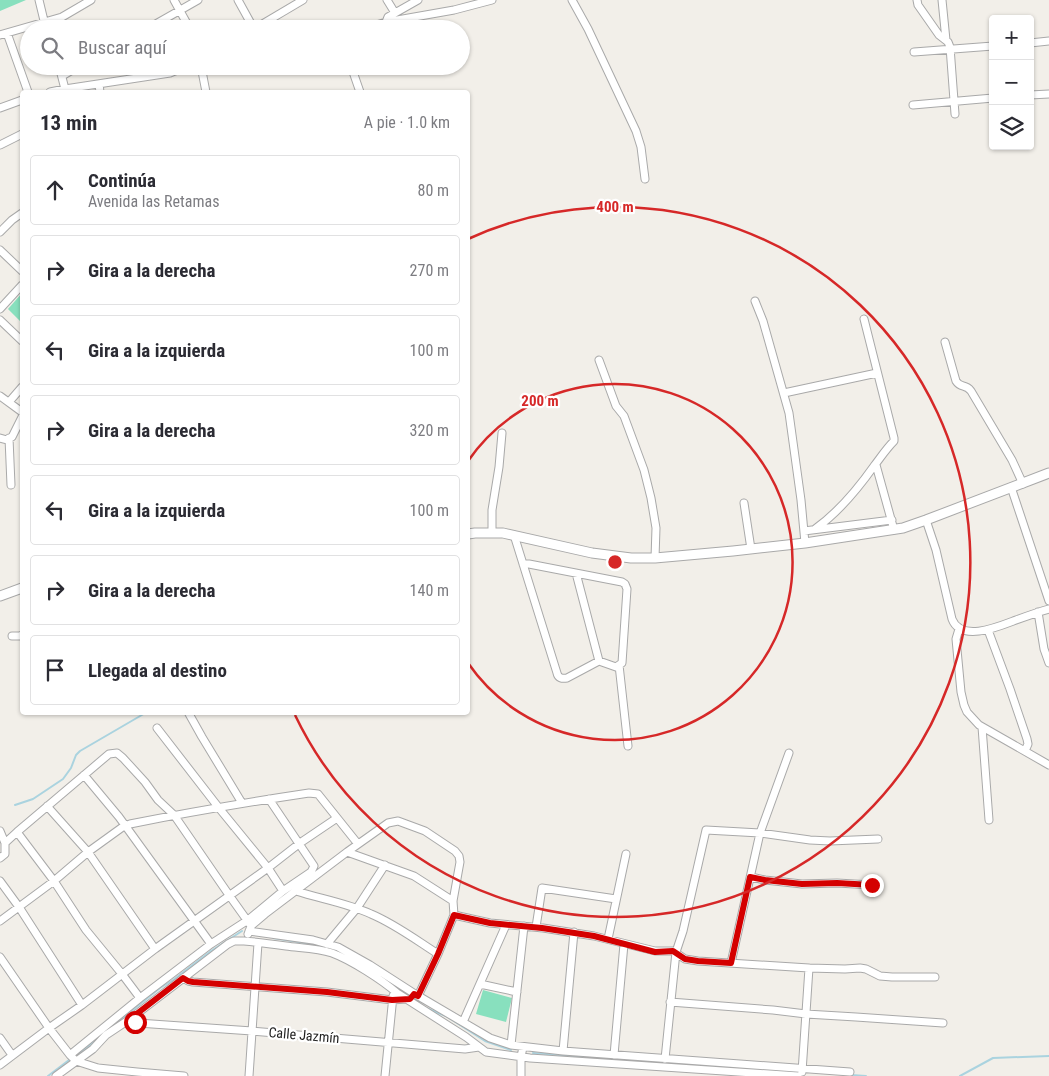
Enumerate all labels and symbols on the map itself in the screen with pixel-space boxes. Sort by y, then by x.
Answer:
text: 400 m [596,198,634,216]
text: 200 m [521,392,559,410]
centre of rings [606,553,624,571]
route end [861,874,884,897]
route start [124,1011,147,1034]
street label: Calle Jazmín [268,1024,340,1046]

